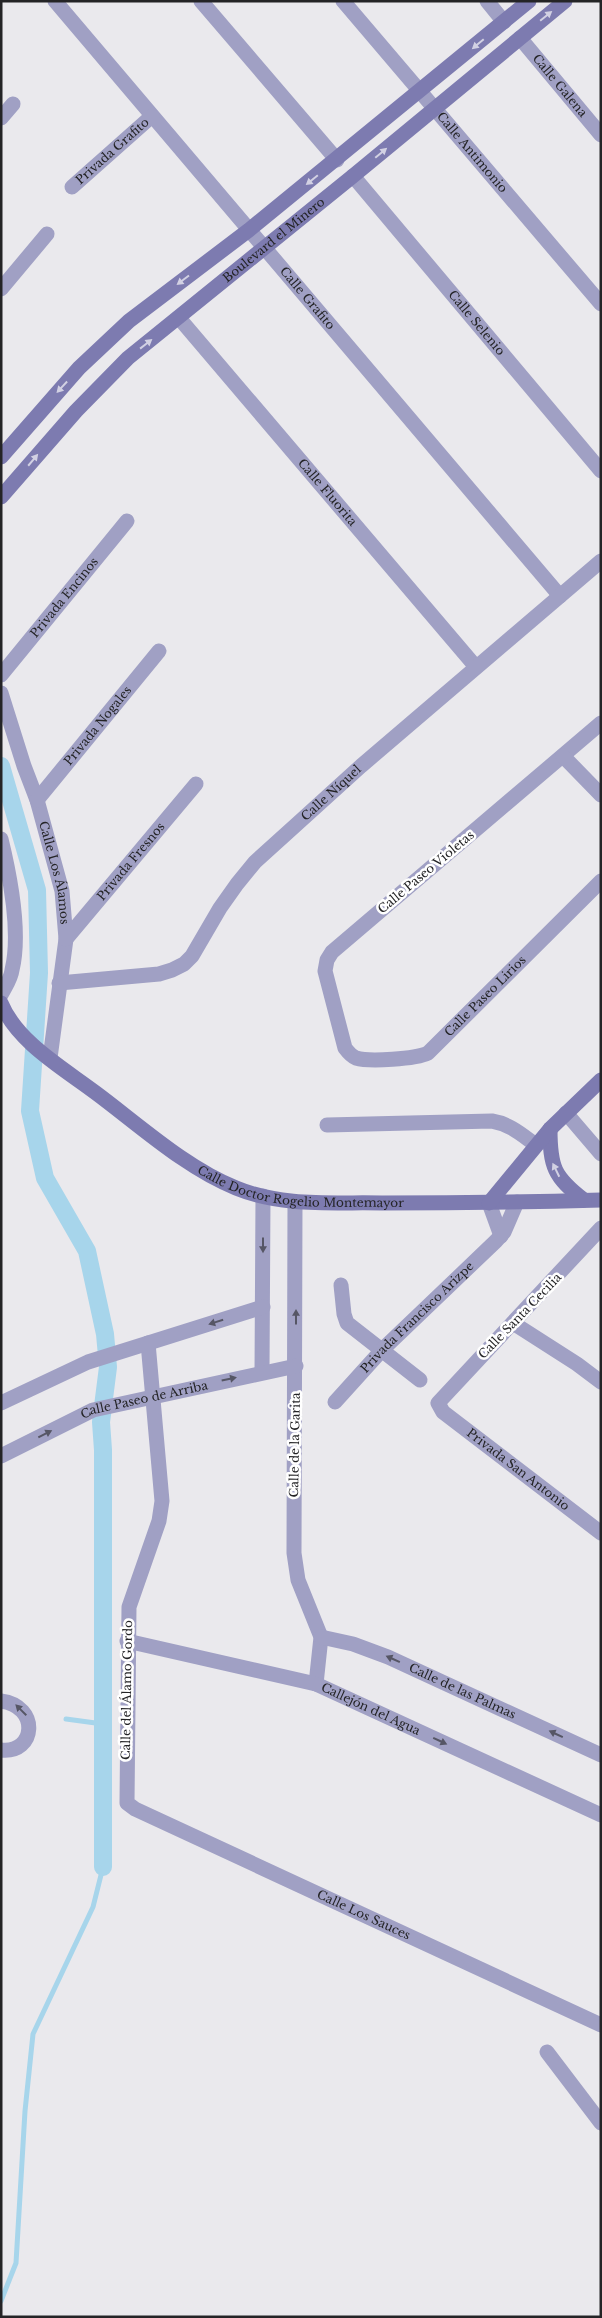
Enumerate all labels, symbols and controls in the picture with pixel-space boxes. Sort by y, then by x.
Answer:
one-way arrow [540,11,553,22]
one-way arrow [472,38,485,49]
street label: Calle Galena [530,51,591,120]
street label: Calle Antimonio [434,109,511,196]
street label: Privada Grafito [72,114,152,187]
one-way arrow [374,148,387,159]
one-way arrow [305,174,318,185]
street label: Boulevard el Minero [220,194,328,285]
street label: Calle Grafito [277,264,339,333]
one-way arrow [176,275,190,285]
street label: Calle Selenio [445,287,509,358]
one-way arrow [139,338,152,349]
one-way arrow [56,380,67,393]
one-way arrow [27,454,38,466]
street label: Calle Fluorita [295,455,361,529]
street label: Privada Encinos [27,554,101,640]
street label: Privada Nogales [60,683,134,768]
street label: Calle Níquel [298,762,364,824]
street label: Calle Los Álamos [36,819,73,925]
street label: Privada Fresnos [93,819,168,903]
street label: Calle Paseo Violetas [375,827,477,916]
street label: Calle Paseo Lirios [441,952,529,1039]
street label: Calle Doctor Rogelio Montemayor [195,1162,404,1210]
one-way arrow [551,1163,559,1177]
one-way arrow [259,1237,267,1253]
street label: Privada Francisco Arizpe [357,1258,477,1376]
street label: Calle Santa Cecilia [475,1269,565,1362]
one-way arrow [292,1309,300,1325]
one-way arrow [208,1318,223,1326]
one-way arrow [222,1375,237,1383]
street label: Calle Paseo de Arriba [78,1377,209,1422]
street label: Calle de la Garita [286,1392,303,1497]
street label: Privada San Antonio [464,1425,573,1513]
one-way arrow [38,1430,52,1438]
street label: Calle del Álamo Gordo [117,1620,135,1760]
one-way arrow [386,1655,400,1663]
street label: Calle de las Palmas [407,1660,518,1722]
street label: Callejón del Agua [319,1679,423,1738]
one-way arrow [15,1705,27,1717]
one-way arrow [549,1730,564,1739]
one-way arrow [433,1737,447,1745]
street label: Calle Los Sauces [315,1886,413,1943]

